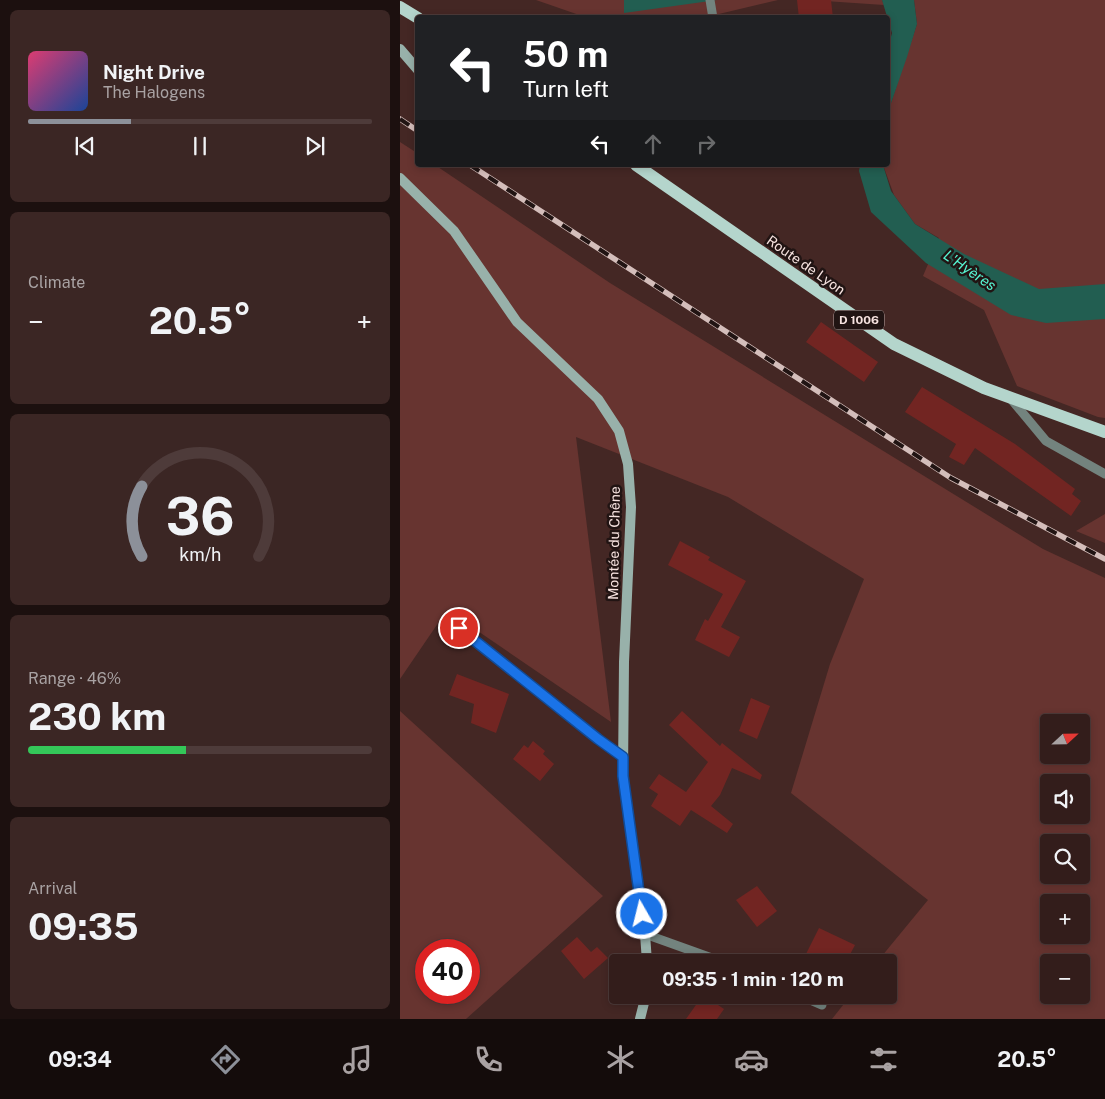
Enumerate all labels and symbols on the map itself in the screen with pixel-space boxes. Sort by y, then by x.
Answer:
street label: Route de Lyon [764,232,848,298]
water label: L'Hyères [940,246,1000,294]
road number: D 1006 [834,310,884,330]
street label: Montée du Chêne [605,486,623,600]
pin [438,607,480,649]
north arrow [1040,714,1090,764]
position arrow [615,887,667,939]
speed limit sign: 40 [415,939,480,1004]

